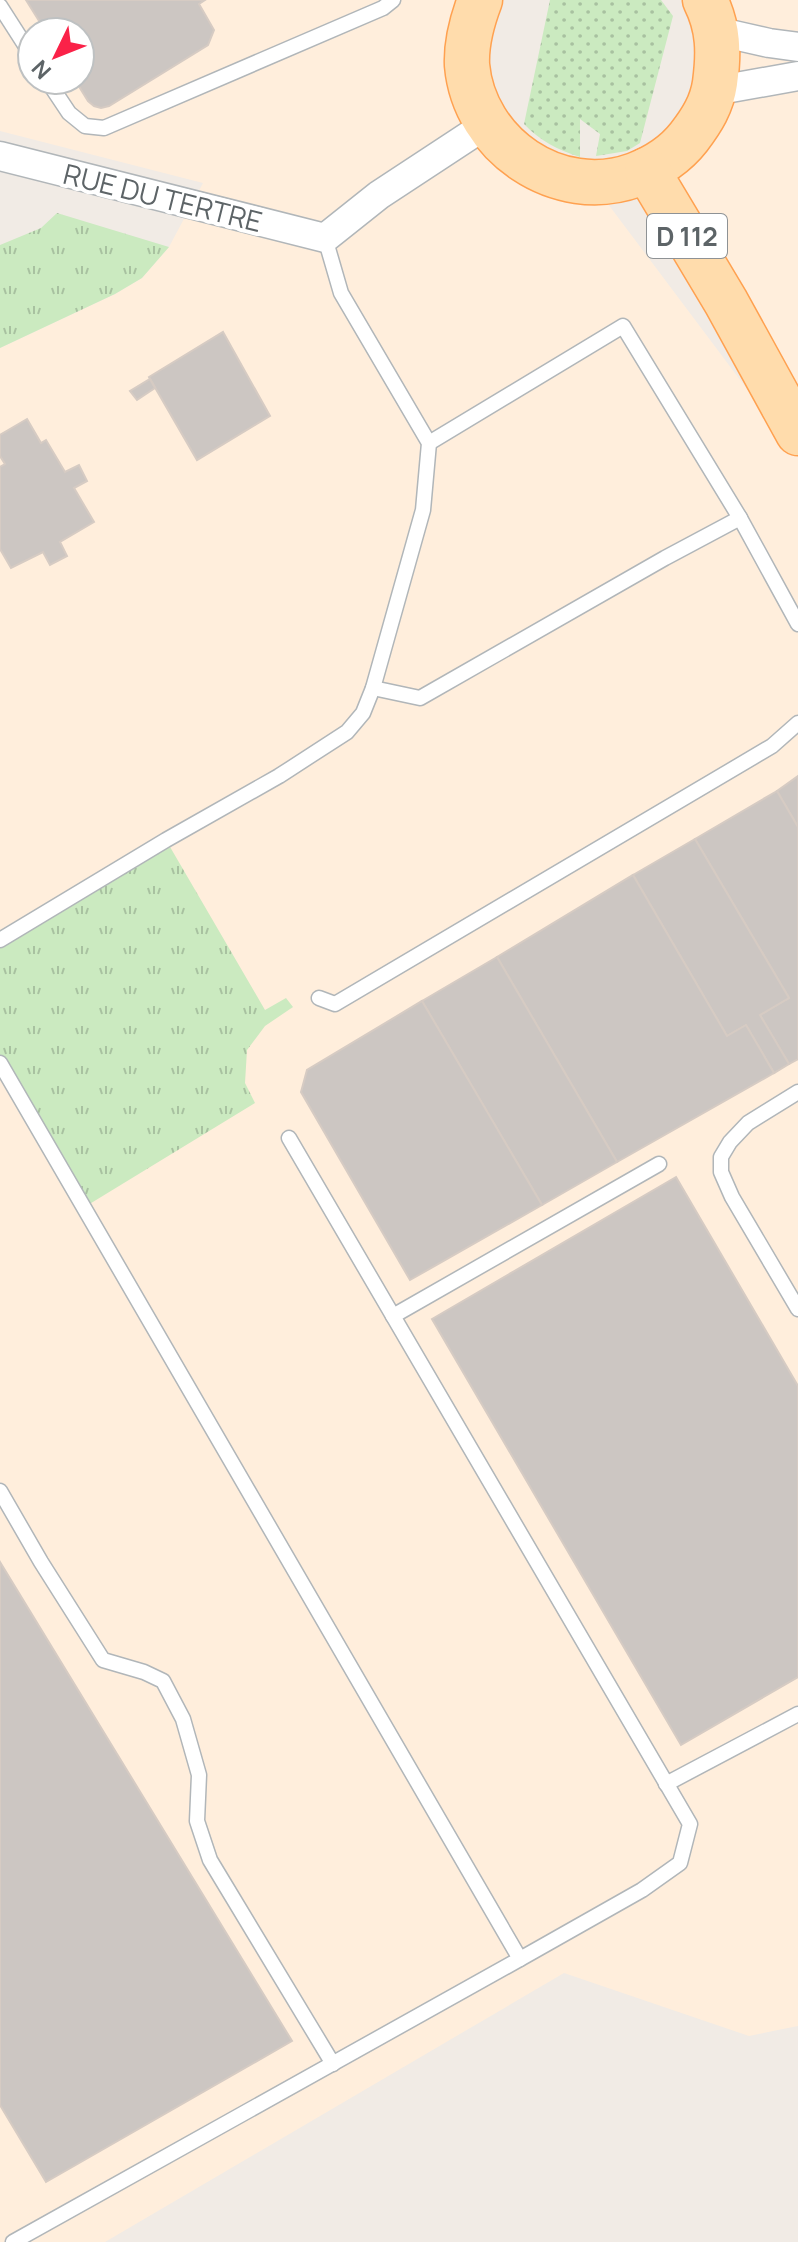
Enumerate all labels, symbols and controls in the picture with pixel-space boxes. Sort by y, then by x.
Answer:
north arrow [16,16,96,96]
text: N [25,54,58,86]
street label: RUE DU TERTRE [60,154,266,240]
road number: D 112 [647,214,727,258]

